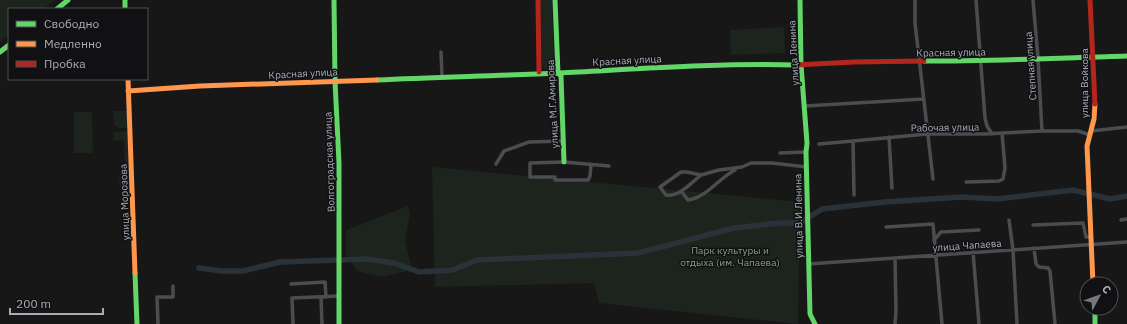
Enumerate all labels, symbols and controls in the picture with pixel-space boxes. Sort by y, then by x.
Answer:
legend [8,8,148,80]
text: Свободно [44,16,100,31]
street label: улица Ленина [785,19,802,86]
street label: Степная улица [1022,31,1039,101]
text: Медленно [44,36,102,51]
street label: Красная улица [916,45,986,60]
street label: улица Войкова [1078,47,1091,118]
street label: Красная улица [592,52,663,69]
text: Пробка [44,56,86,71]
street label: улица М.Г.Амирова [544,59,561,149]
street label: Красная улица [268,65,339,82]
street label: Волгоградская улица [321,111,338,212]
street label: Рабочая улица [911,120,980,135]
street label: улица Морозова [117,163,132,240]
street label: улица В.И.Ленина [791,173,806,258]
street label: улица Чапаева [932,237,1003,254]
park label: Парк культуры и отдыха (им. Чапаева) [680,244,780,269]
north arrow [1079,276,1119,316]
text: С [1099,282,1114,297]
scale bar [10,290,103,316]
text: 200 m [16,296,51,311]

